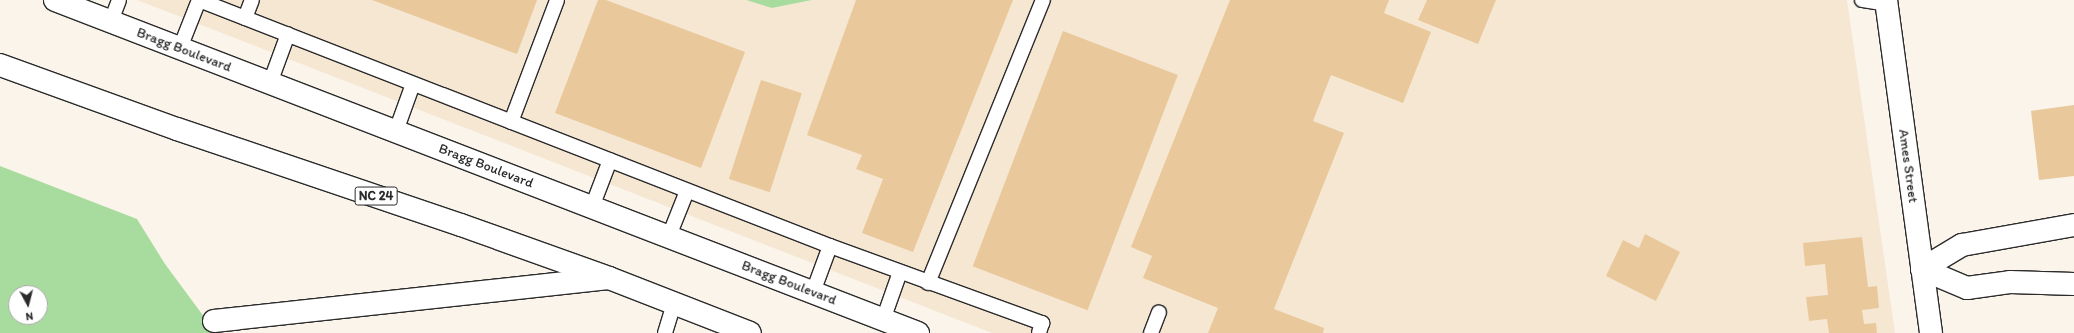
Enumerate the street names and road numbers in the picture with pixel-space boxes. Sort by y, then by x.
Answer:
street label: Bragg Boulevard [134,24,234,76]
street label: Ames Street [1895,128,1921,204]
street label: Bragg Boulevard [436,140,536,192]
road number: NC 24 [354,185,398,207]
street label: Bragg Boulevard [739,257,839,309]

